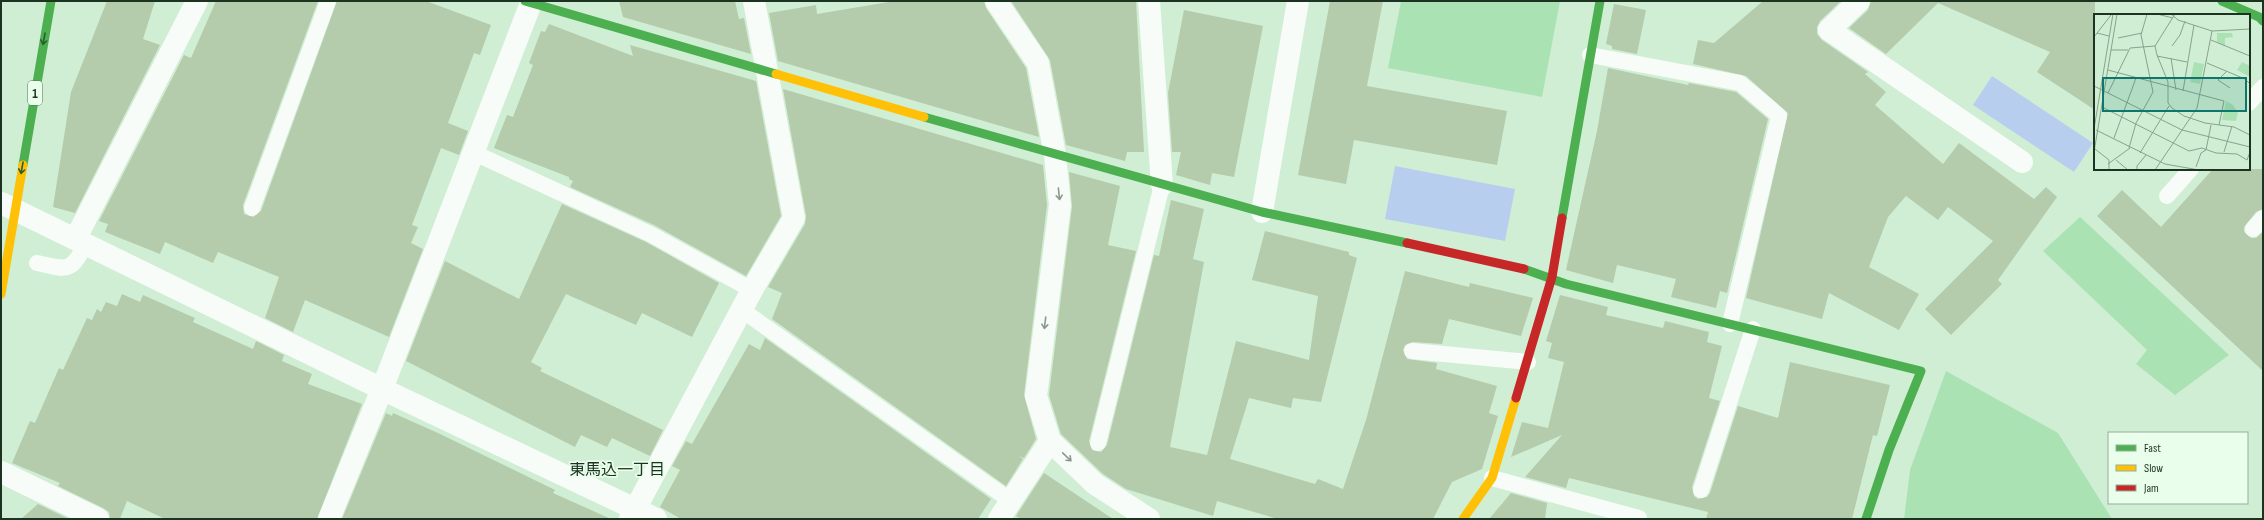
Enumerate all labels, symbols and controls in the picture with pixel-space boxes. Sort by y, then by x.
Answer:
inset map [2094,14,2250,170]
one-way arrow [40,33,48,46]
road number: 1 [28,81,42,105]
one-way arrow [18,161,26,174]
one-way arrow [1056,187,1063,200]
one-way arrow [1041,316,1049,329]
legend [2108,432,2248,504]
text: Fast [2144,441,2161,456]
one-way arrow [1062,452,1072,462]
district label: 東馬込一丁目 [569,461,665,480]
text: Slow [2144,461,2163,476]
text: Jam [2143,481,2159,496]

